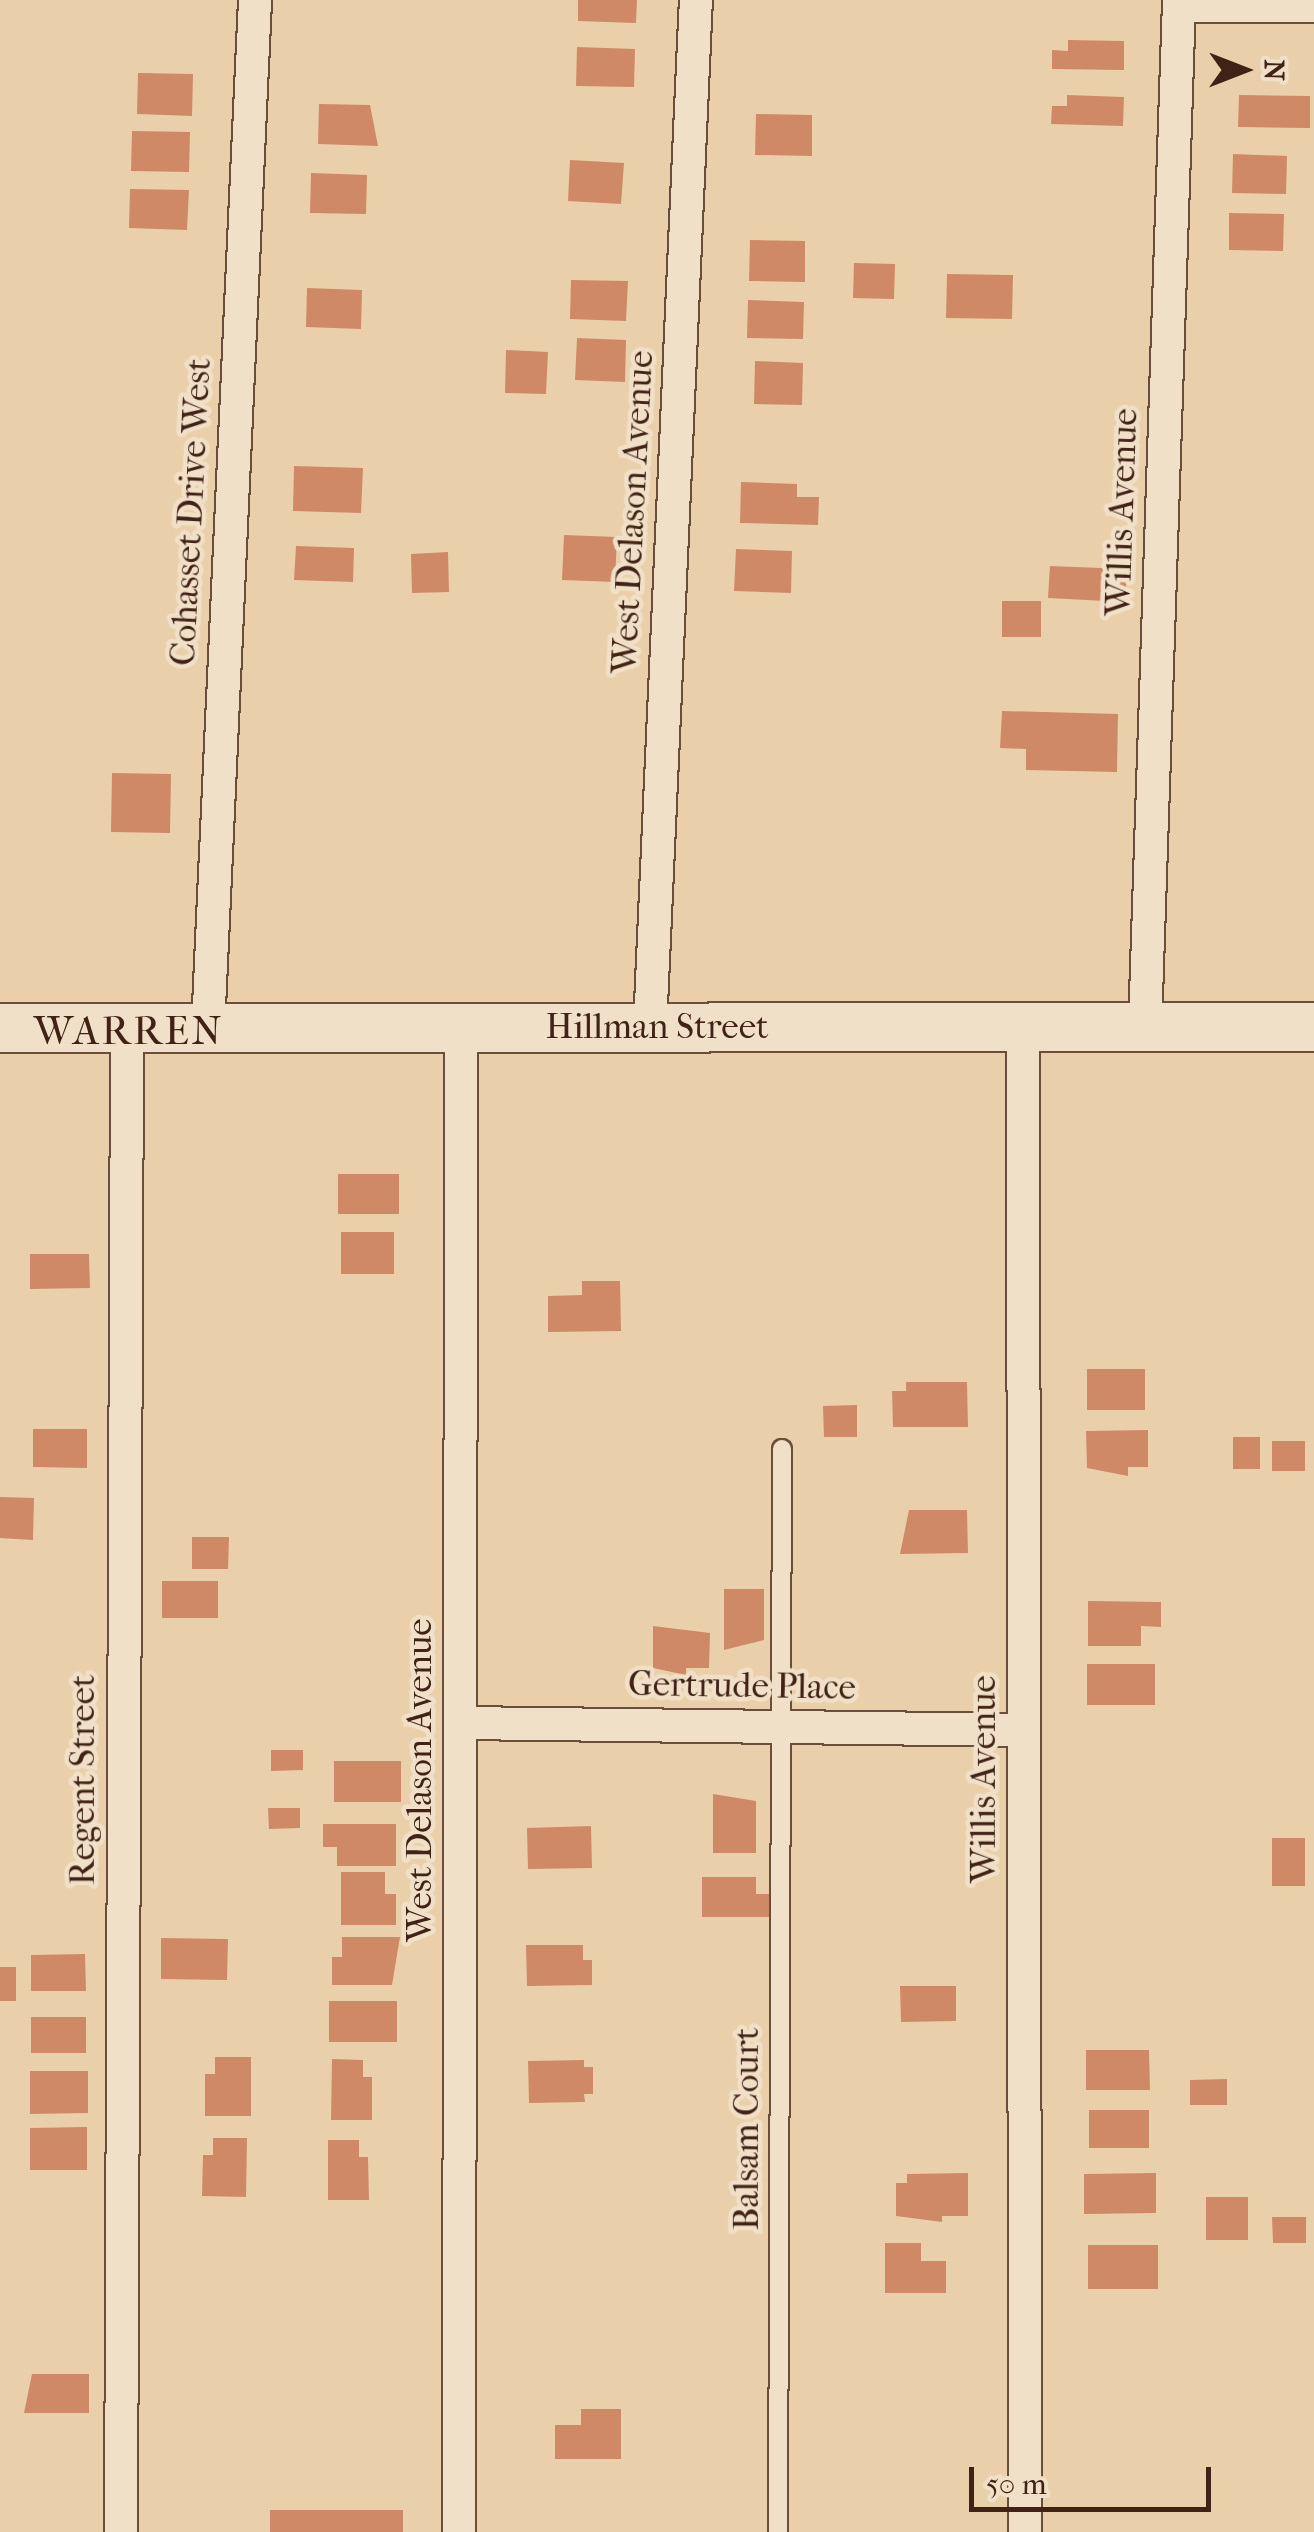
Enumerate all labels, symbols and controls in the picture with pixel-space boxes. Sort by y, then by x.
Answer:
north arrow [1194,20,1294,120]
text: N [1258,59,1291,81]
street label: West Delason Avenue [604,350,662,674]
street label: Cohasset Drive West [162,357,220,667]
street label: Willis Avenue [1097,408,1147,616]
street label: Hillman Street [546,1006,768,1048]
district label: WARREN [34,1007,224,1055]
street label: West Delason Avenue [399,1618,441,1942]
street label: Gertrude Place [628,1663,856,1709]
street label: Regent Street [62,1675,104,1885]
street label: Willis Avenue [963,1675,1005,1883]
street label: Balsam Court [726,2028,768,2230]
scale bar [974,2447,1216,2509]
text: 50 m [986,2467,1047,2502]

